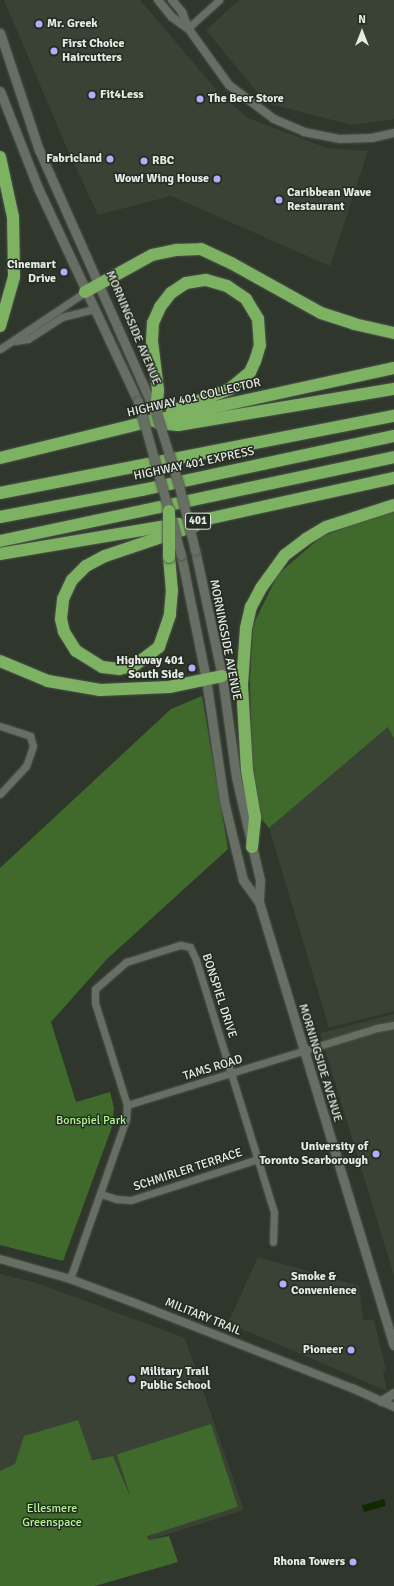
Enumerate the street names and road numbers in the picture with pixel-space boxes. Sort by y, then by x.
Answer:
street label: MORNINGSIDE AVENUE [102,269,164,387]
street label: HIGHWAY 401 COLLECTOR [126,376,262,420]
street label: HIGHWAY 401 EXPRESS [132,444,256,484]
road number: 401 [185,512,211,530]
street label: MORNINGSIDE AVENUE [206,578,244,702]
street label: BONSPIEL DRIVE [199,952,239,1040]
street label: MORNINGSIDE AVENUE [295,1002,345,1124]
street label: TAMS ROAD [182,1052,244,1084]
street label: SCHMIRLER TERRACE [132,1146,244,1194]
street label: MILITARY TRAIL [163,1295,243,1339]

